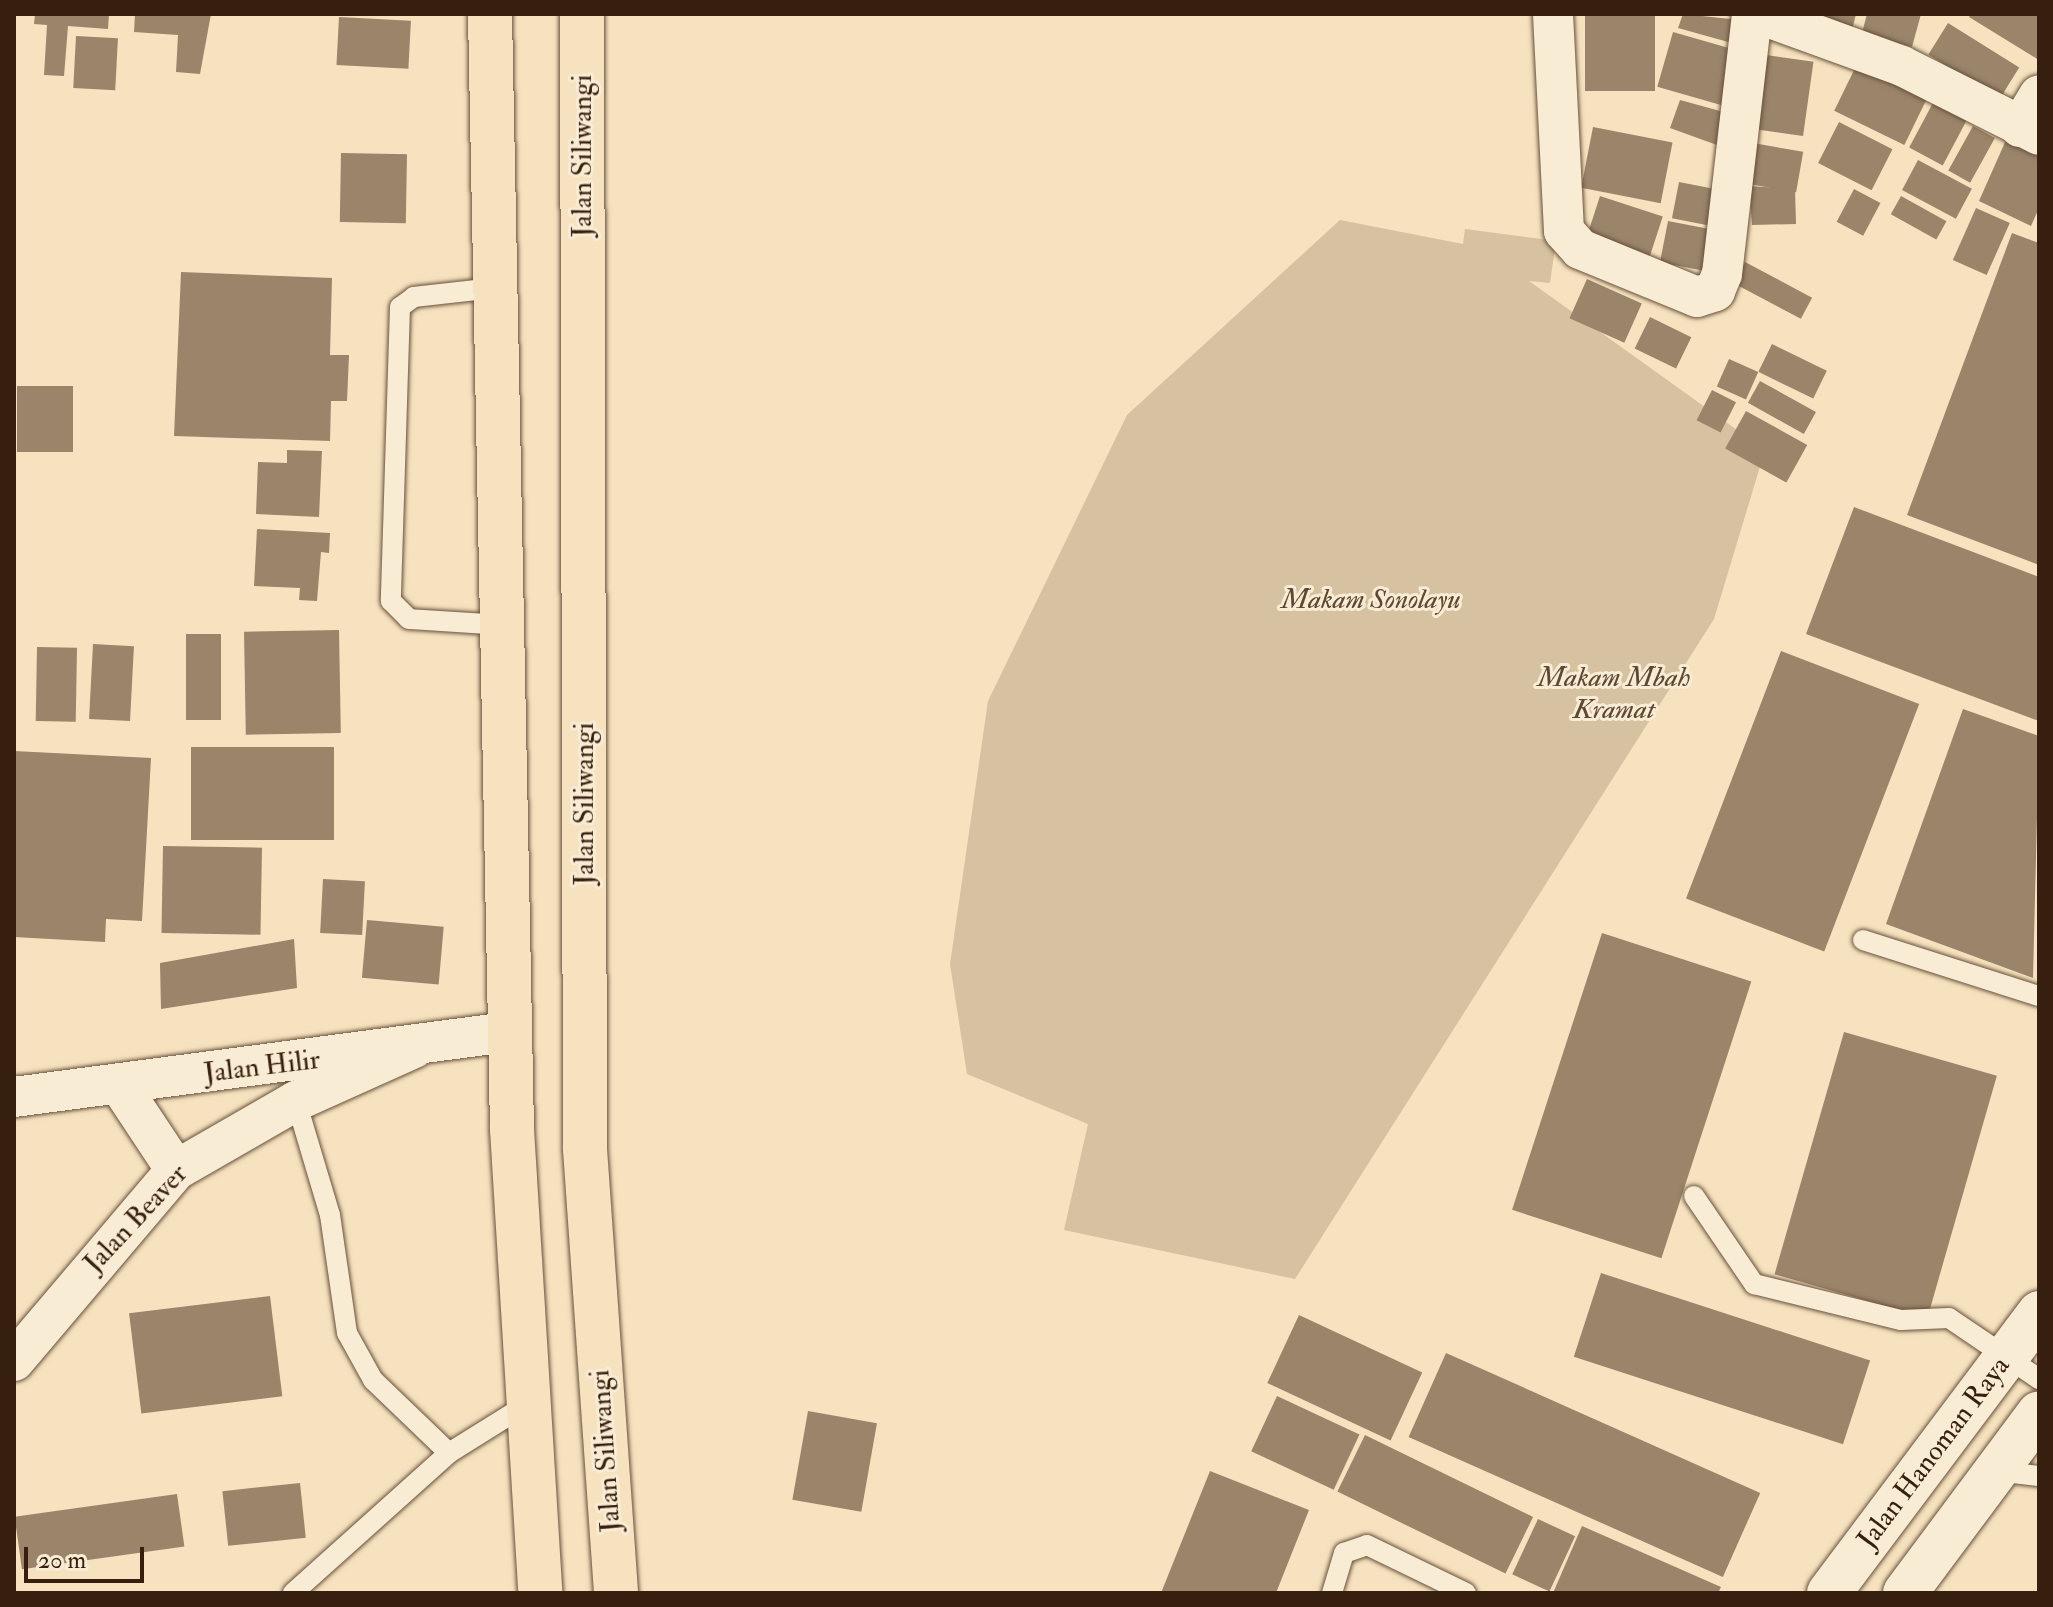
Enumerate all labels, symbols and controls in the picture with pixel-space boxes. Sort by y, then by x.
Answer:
street label: Jalan Siliwangi [566,75,600,237]
park label: Makam Sonolayu [1281,583,1461,617]
park label: Makam Mbah Kramat [1537,661,1691,727]
street label: Jalan Siliwangi [568,723,602,885]
street label: Jalan Hilir [202,1043,322,1091]
street label: Jalan Beaver [77,1158,195,1280]
street label: Jalan Hanoman Raya [1851,1350,2017,1556]
street label: Jalan Siliwangi [584,1369,628,1533]
scale bar [28,1531,148,1581]
text: 20 m [38,1545,86,1576]

